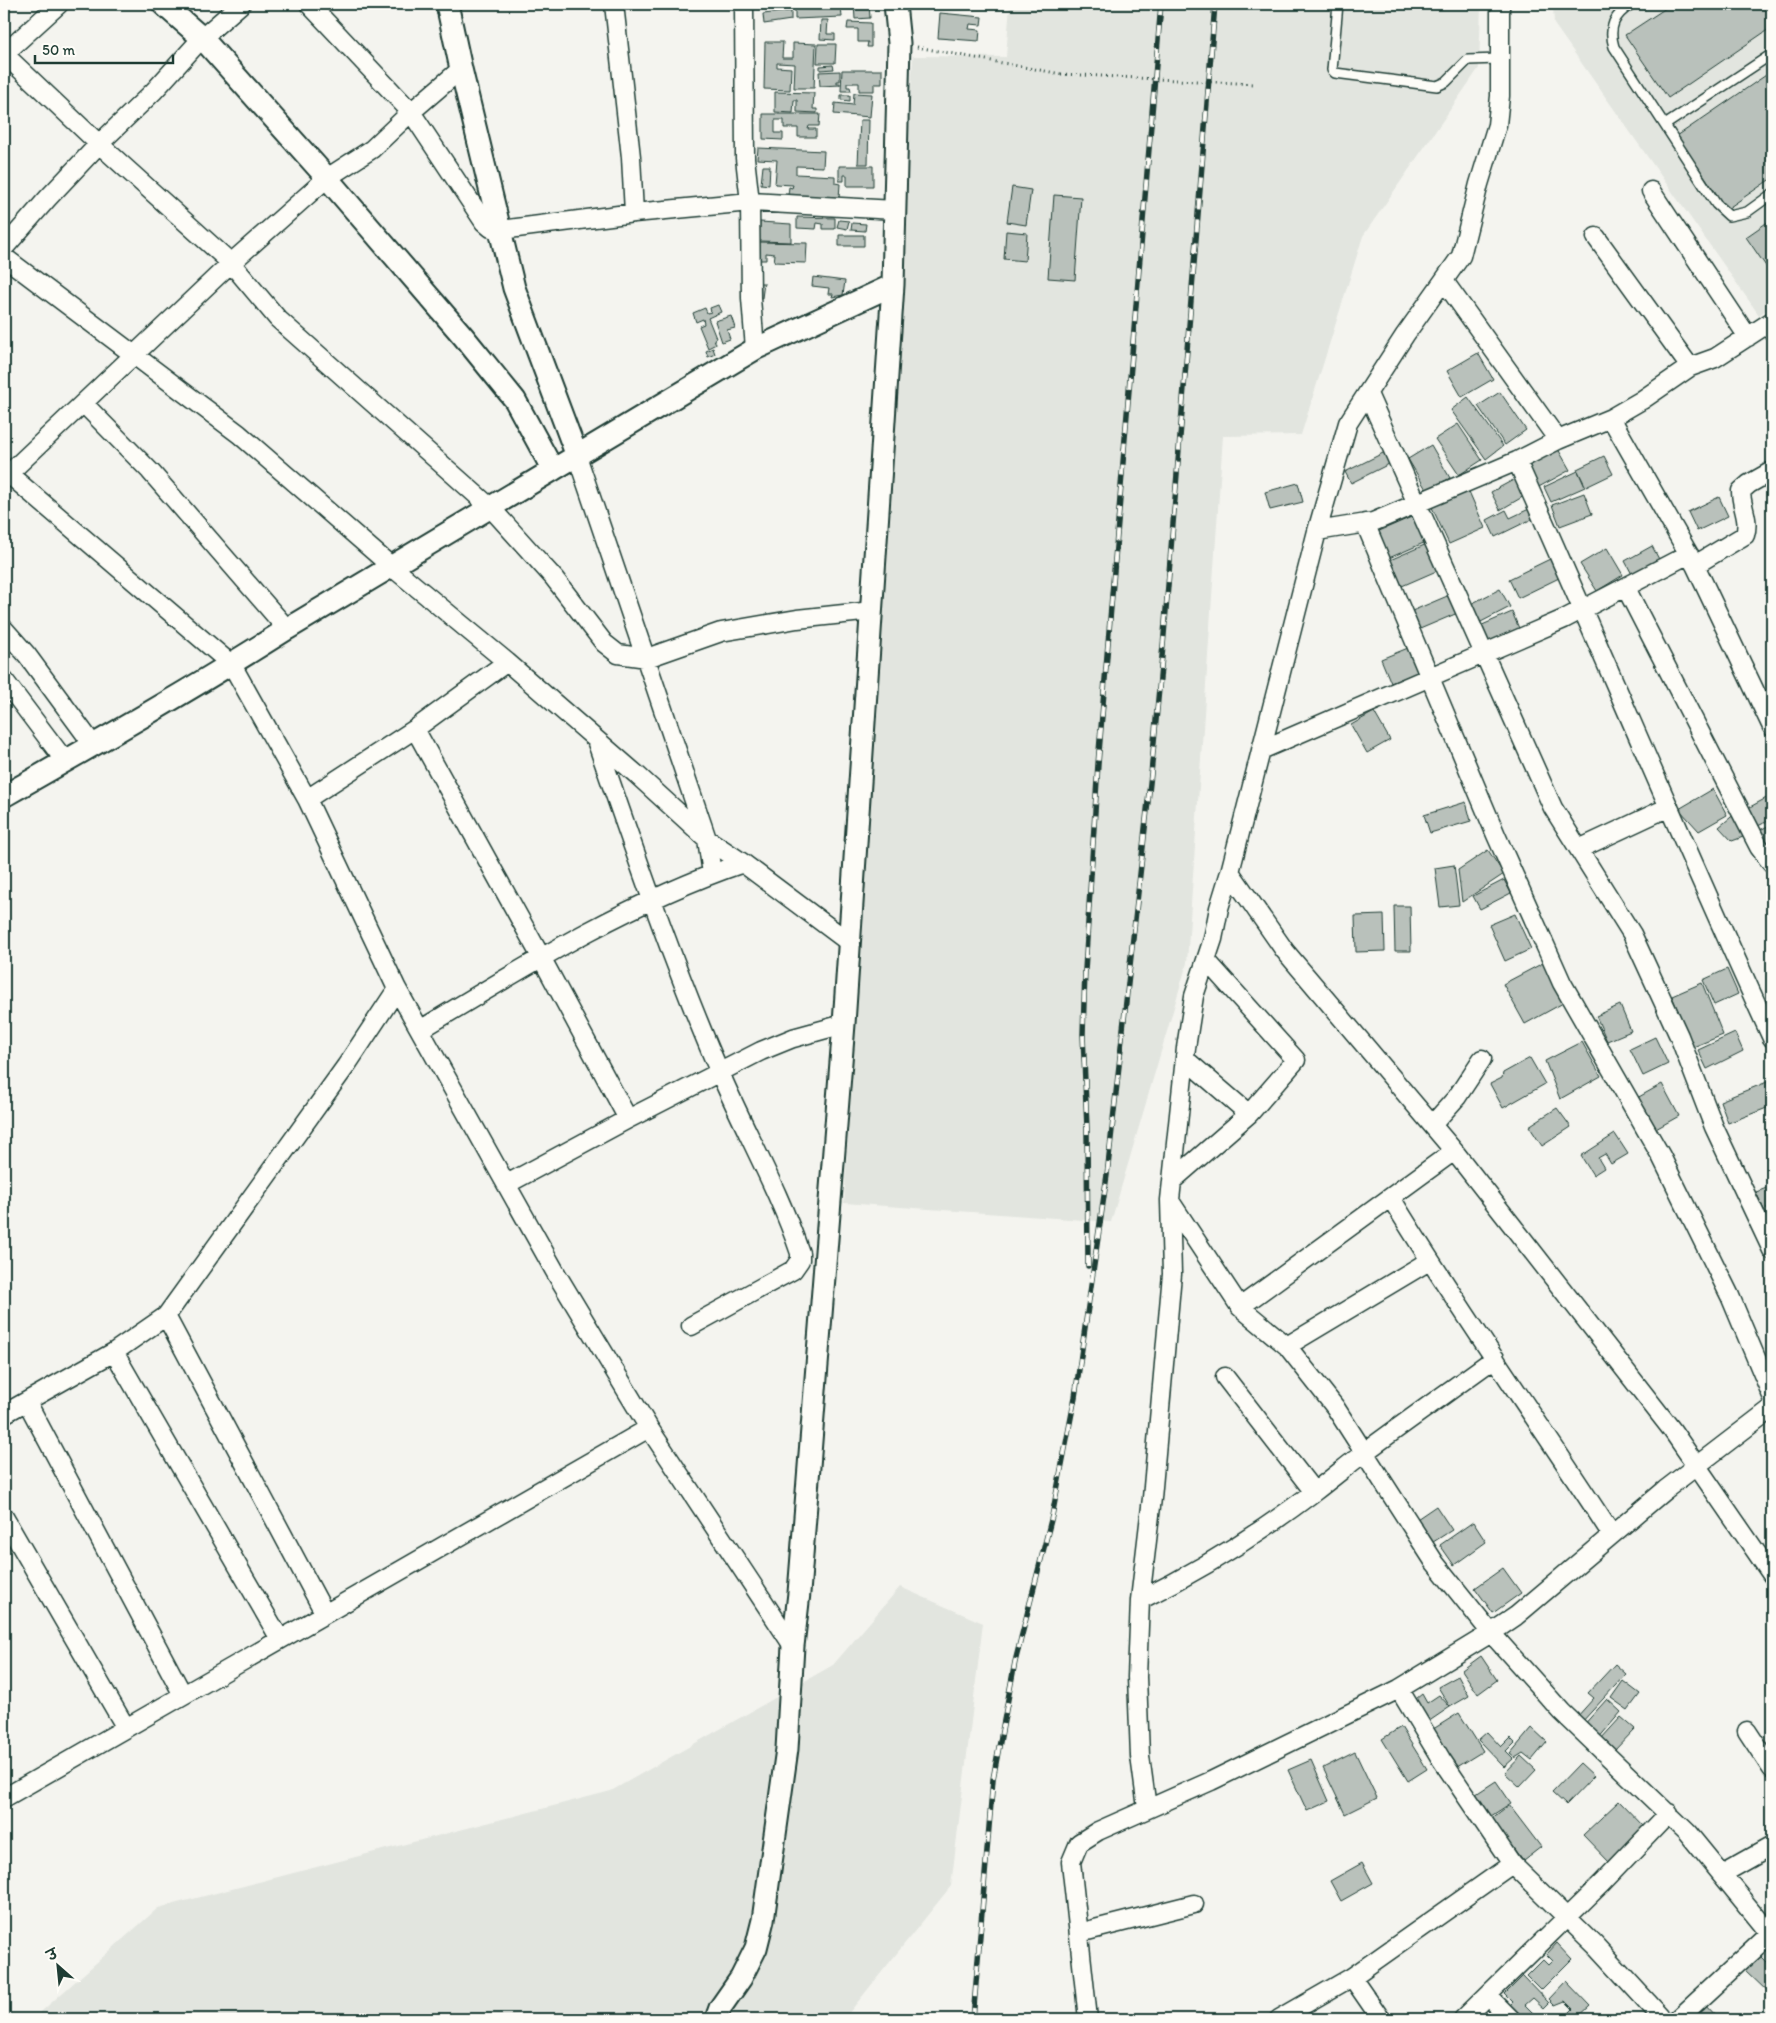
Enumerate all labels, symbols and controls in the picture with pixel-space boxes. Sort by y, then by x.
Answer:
scale bar [35,32,172,64]
text: 50 m [42,41,75,59]
north arrow [32,1940,82,1990]
text: उ [43,1944,62,1965]

